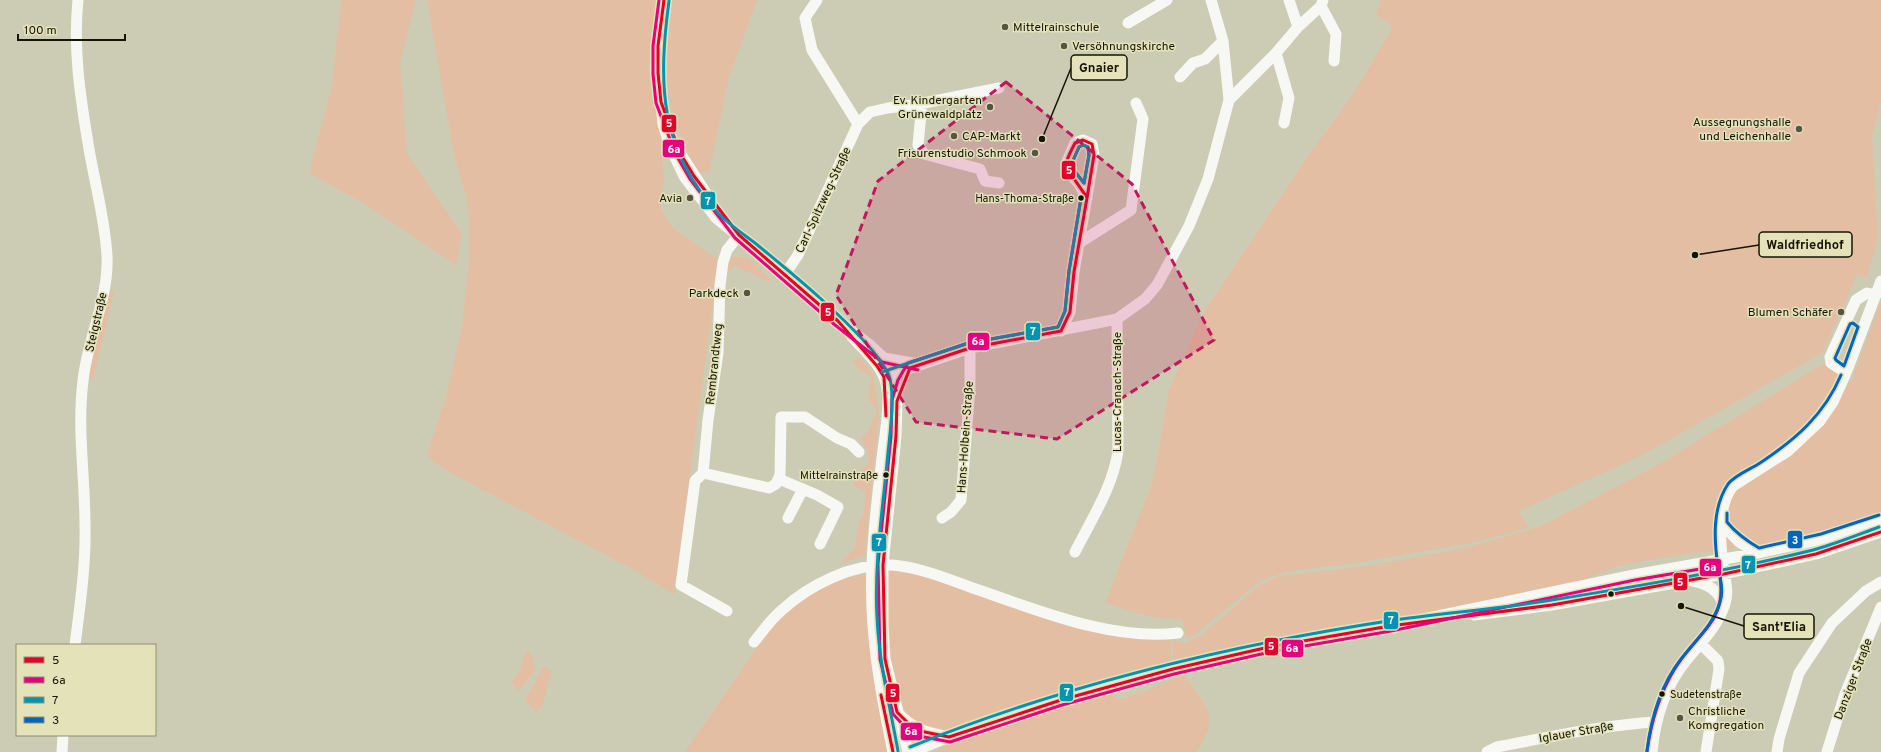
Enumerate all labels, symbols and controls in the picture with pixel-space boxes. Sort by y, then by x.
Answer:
scale bar [18,16,125,42]
place label: Mittelrainschule [1013,20,1099,36]
marker: Mittelrainschule [1000,22,1010,32]
text: 100 m [24,23,57,39]
place label: Versöhnungskirche [1072,39,1175,55]
marker: Versöhnungskirche [1059,41,1069,51]
callout: Gnaier [1071,55,1127,80]
text: Gnaier [1079,61,1120,77]
place label: Ev. Kindergarten Grünewaldplatz [893,93,982,123]
marker: Ev. Kindergarten Grünewaldplatz [985,102,995,112]
line badge: 5 [661,114,677,133]
place label: Aussegnungshalle und Leichenhalle [1693,115,1791,145]
text: 5 [666,117,673,131]
marker: Aussegnungshalle und Leichenhalle [1794,124,1804,134]
place label: CAP-Markt [962,129,1021,145]
marker: CAP-Markt [949,131,959,141]
line badge: 6a [662,139,685,158]
text: 6a [668,143,680,157]
street label: Carl-Spitzweg-Straße [792,145,856,256]
place label: Frisurenstudio Schmook [898,146,1027,162]
marker: Frisurenstudio Schmook [1030,148,1040,158]
line badge: 5 [1061,160,1076,180]
text: 5 [1066,164,1073,178]
place label: Avia [659,191,682,207]
line badge: 7 [700,191,716,210]
place label: Hans-Thoma-Straße [975,192,1074,206]
marker: Avia [685,193,695,203]
marker: Hans-Thoma-Straße [1076,193,1086,203]
text: 7 [705,195,711,209]
callout: Waldfriedhof [1759,232,1852,257]
text: Waldfriedhof [1766,238,1844,254]
place label: Parkdeck [689,286,739,302]
marker: Parkdeck [742,288,752,298]
street label: Steigstraße [82,291,112,354]
line badge: 5 [820,302,835,322]
place label: Blumen Schäfer [1748,305,1833,321]
text: 5 [825,306,832,320]
marker: Blumen Schäfer [1836,307,1846,317]
line badge: 7 [1025,322,1041,341]
street label: Rembrandtweg [703,323,727,406]
text: 7 [1030,325,1036,339]
line badge: 6a [967,332,990,351]
street label: Lucas-Cranach-Straße [1110,332,1126,452]
text: 6a [972,335,984,349]
street label: Hans-Holbein-Straße [954,380,978,494]
place label: Mittelrainstraße [800,469,878,483]
marker: Mittelrainstraße [881,470,891,480]
line badge: 3 [1787,530,1803,549]
line badge: 7 [871,533,887,552]
text: 3 [1792,534,1798,548]
text: 7 [876,536,882,550]
line badge: 7 [1741,555,1756,574]
line badge: 6a [1699,558,1722,577]
text: 7 [1745,559,1751,573]
text: 6a [1704,561,1716,575]
line badge: 5 [1673,572,1688,591]
text: 5 [1677,576,1684,590]
unlabelled marker [1606,589,1616,599]
line badge: 7 [1383,611,1399,630]
text: 7 [1388,614,1394,628]
callout: Sant'Elia [1744,614,1814,639]
text: Sant'Elia [1752,620,1806,636]
street label: Danziger Straße [1831,636,1877,722]
line badge: 5 [1264,637,1279,656]
line badge: 6a [1281,639,1304,658]
text: 5 [1268,640,1275,654]
text: 6a [1286,642,1298,656]
legend [16,644,156,736]
text: 5 [52,653,59,669]
text: 6a [52,673,65,689]
line badge: 5 [885,683,900,703]
line badge: 7 [1059,683,1074,702]
text: 7 [1064,686,1070,700]
text: 5 [890,687,897,701]
place label: Sudetenstraße [1670,688,1742,702]
marker: Sudetenstraße [1657,689,1667,699]
text: 7 [52,693,58,709]
place label: Christliche Komgregation [1688,704,1764,734]
text: 3 [52,713,59,729]
marker: Christliche Komgregation [1675,713,1685,723]
street label: Iglauer Straße [1538,719,1615,747]
line badge: 6a [900,722,923,741]
text: 6a [905,725,917,739]

